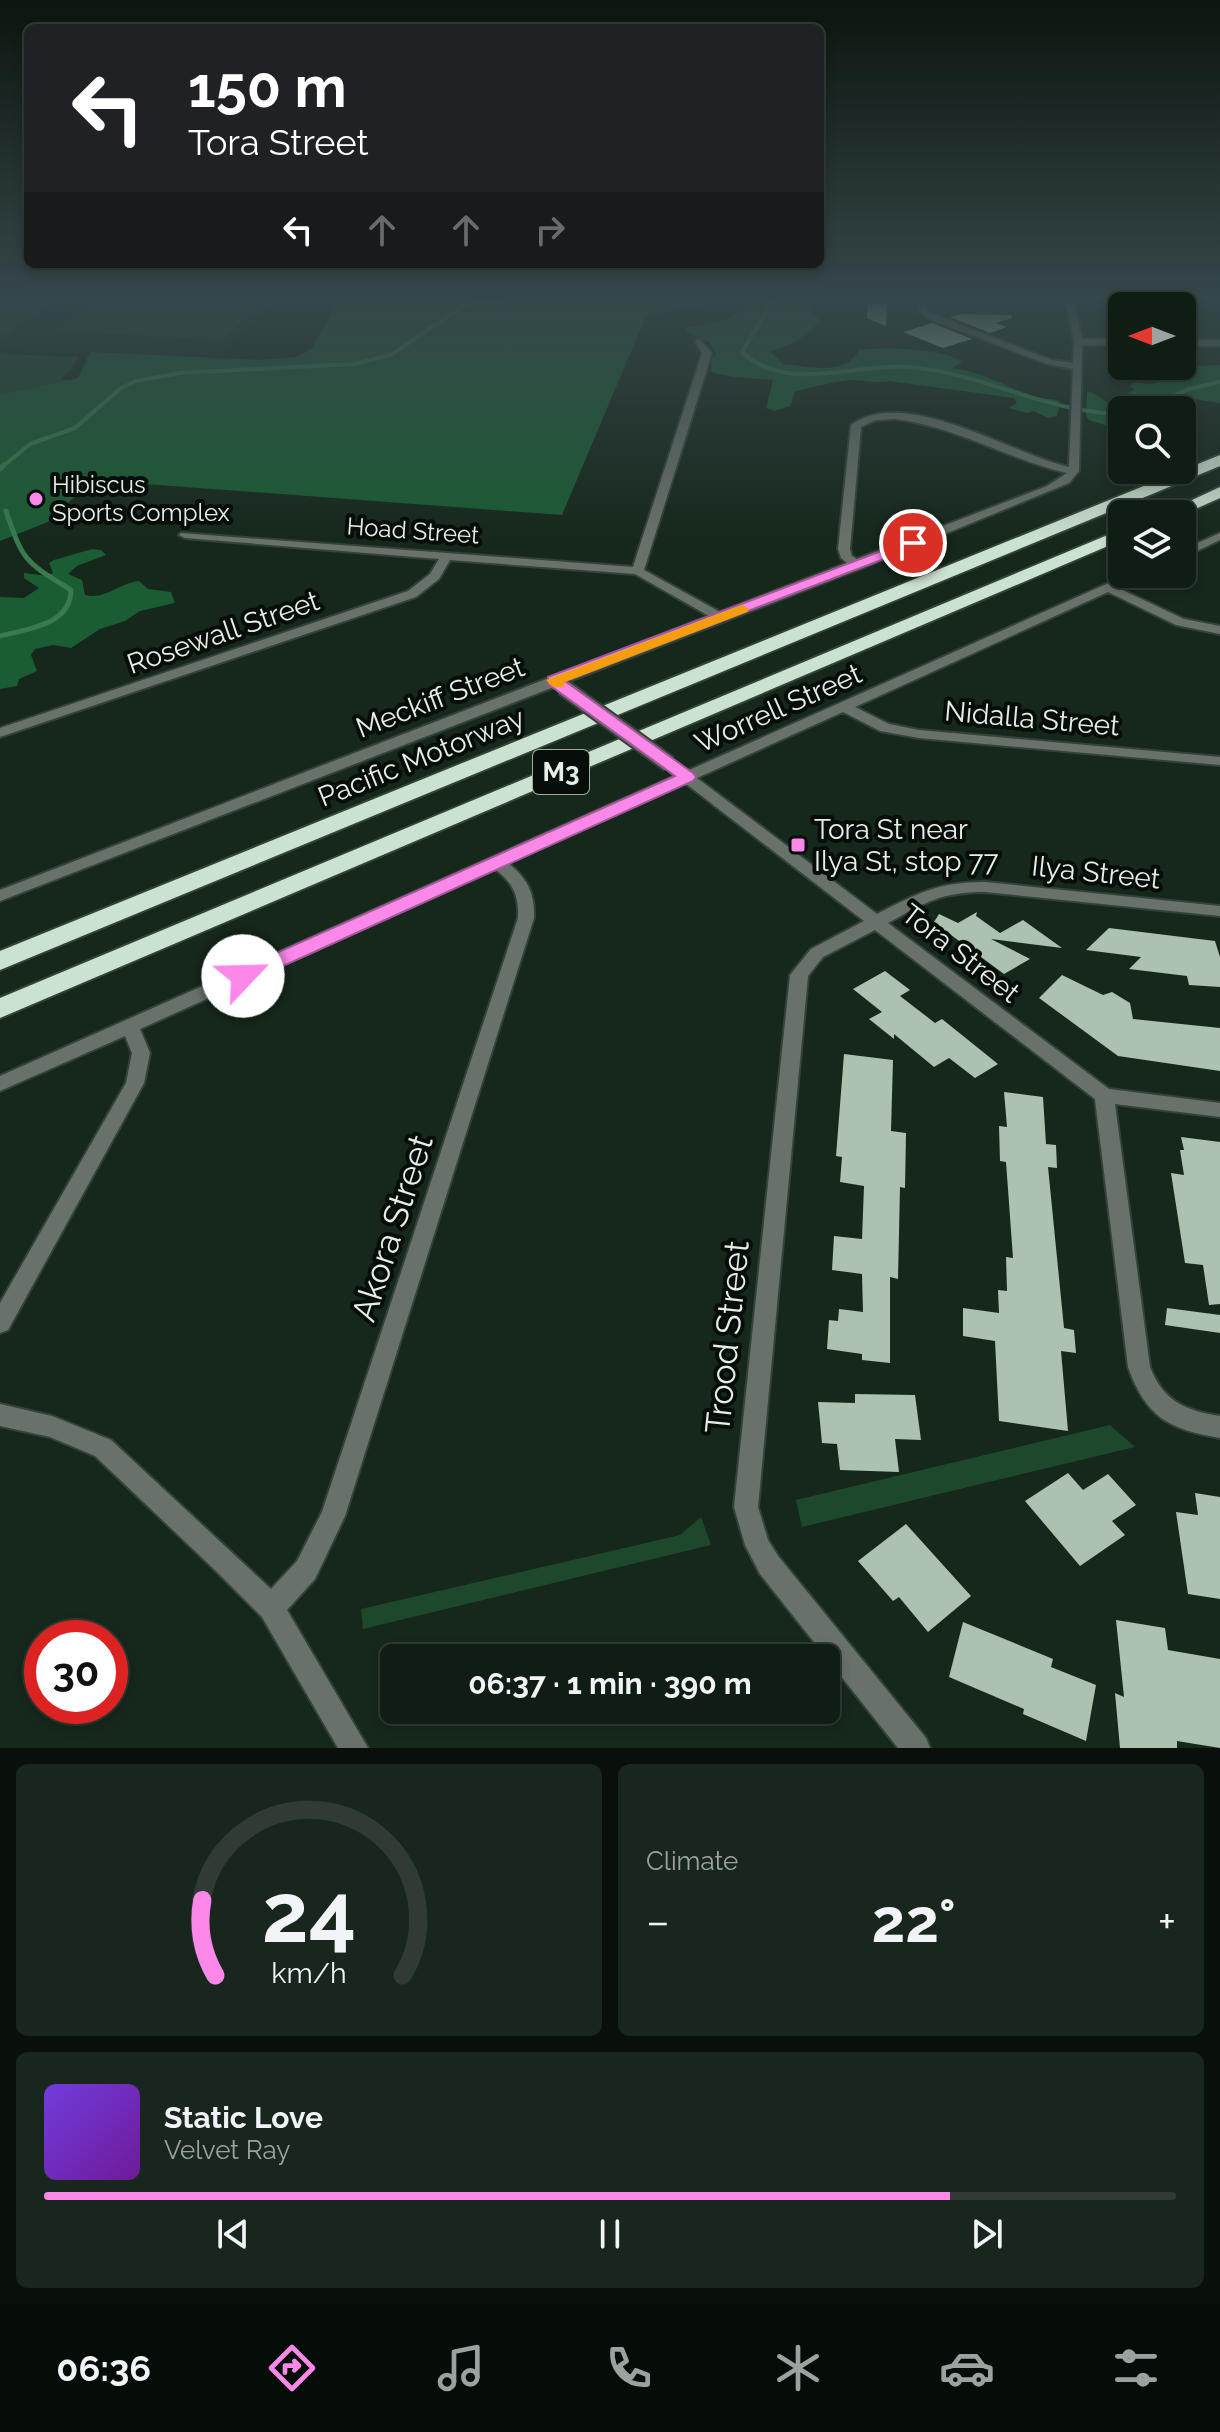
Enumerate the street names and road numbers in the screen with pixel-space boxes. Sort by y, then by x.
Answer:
street label: Hoad Street [346,511,480,550]
street label: Rosewall Street [123,584,324,681]
street label: Meckiff Street [351,650,530,745]
street label: Worrell Street [690,657,867,760]
street label: Nidalla Street [943,694,1122,743]
street label: Pacific Motorway [313,701,529,814]
road number: M3 [533,750,589,794]
street label: Ilya Street [1030,849,1162,896]
street label: Tora Street [895,897,1027,1010]
street label: Akora Street [343,1129,441,1326]
street label: Trood Street [697,1238,757,1435]

